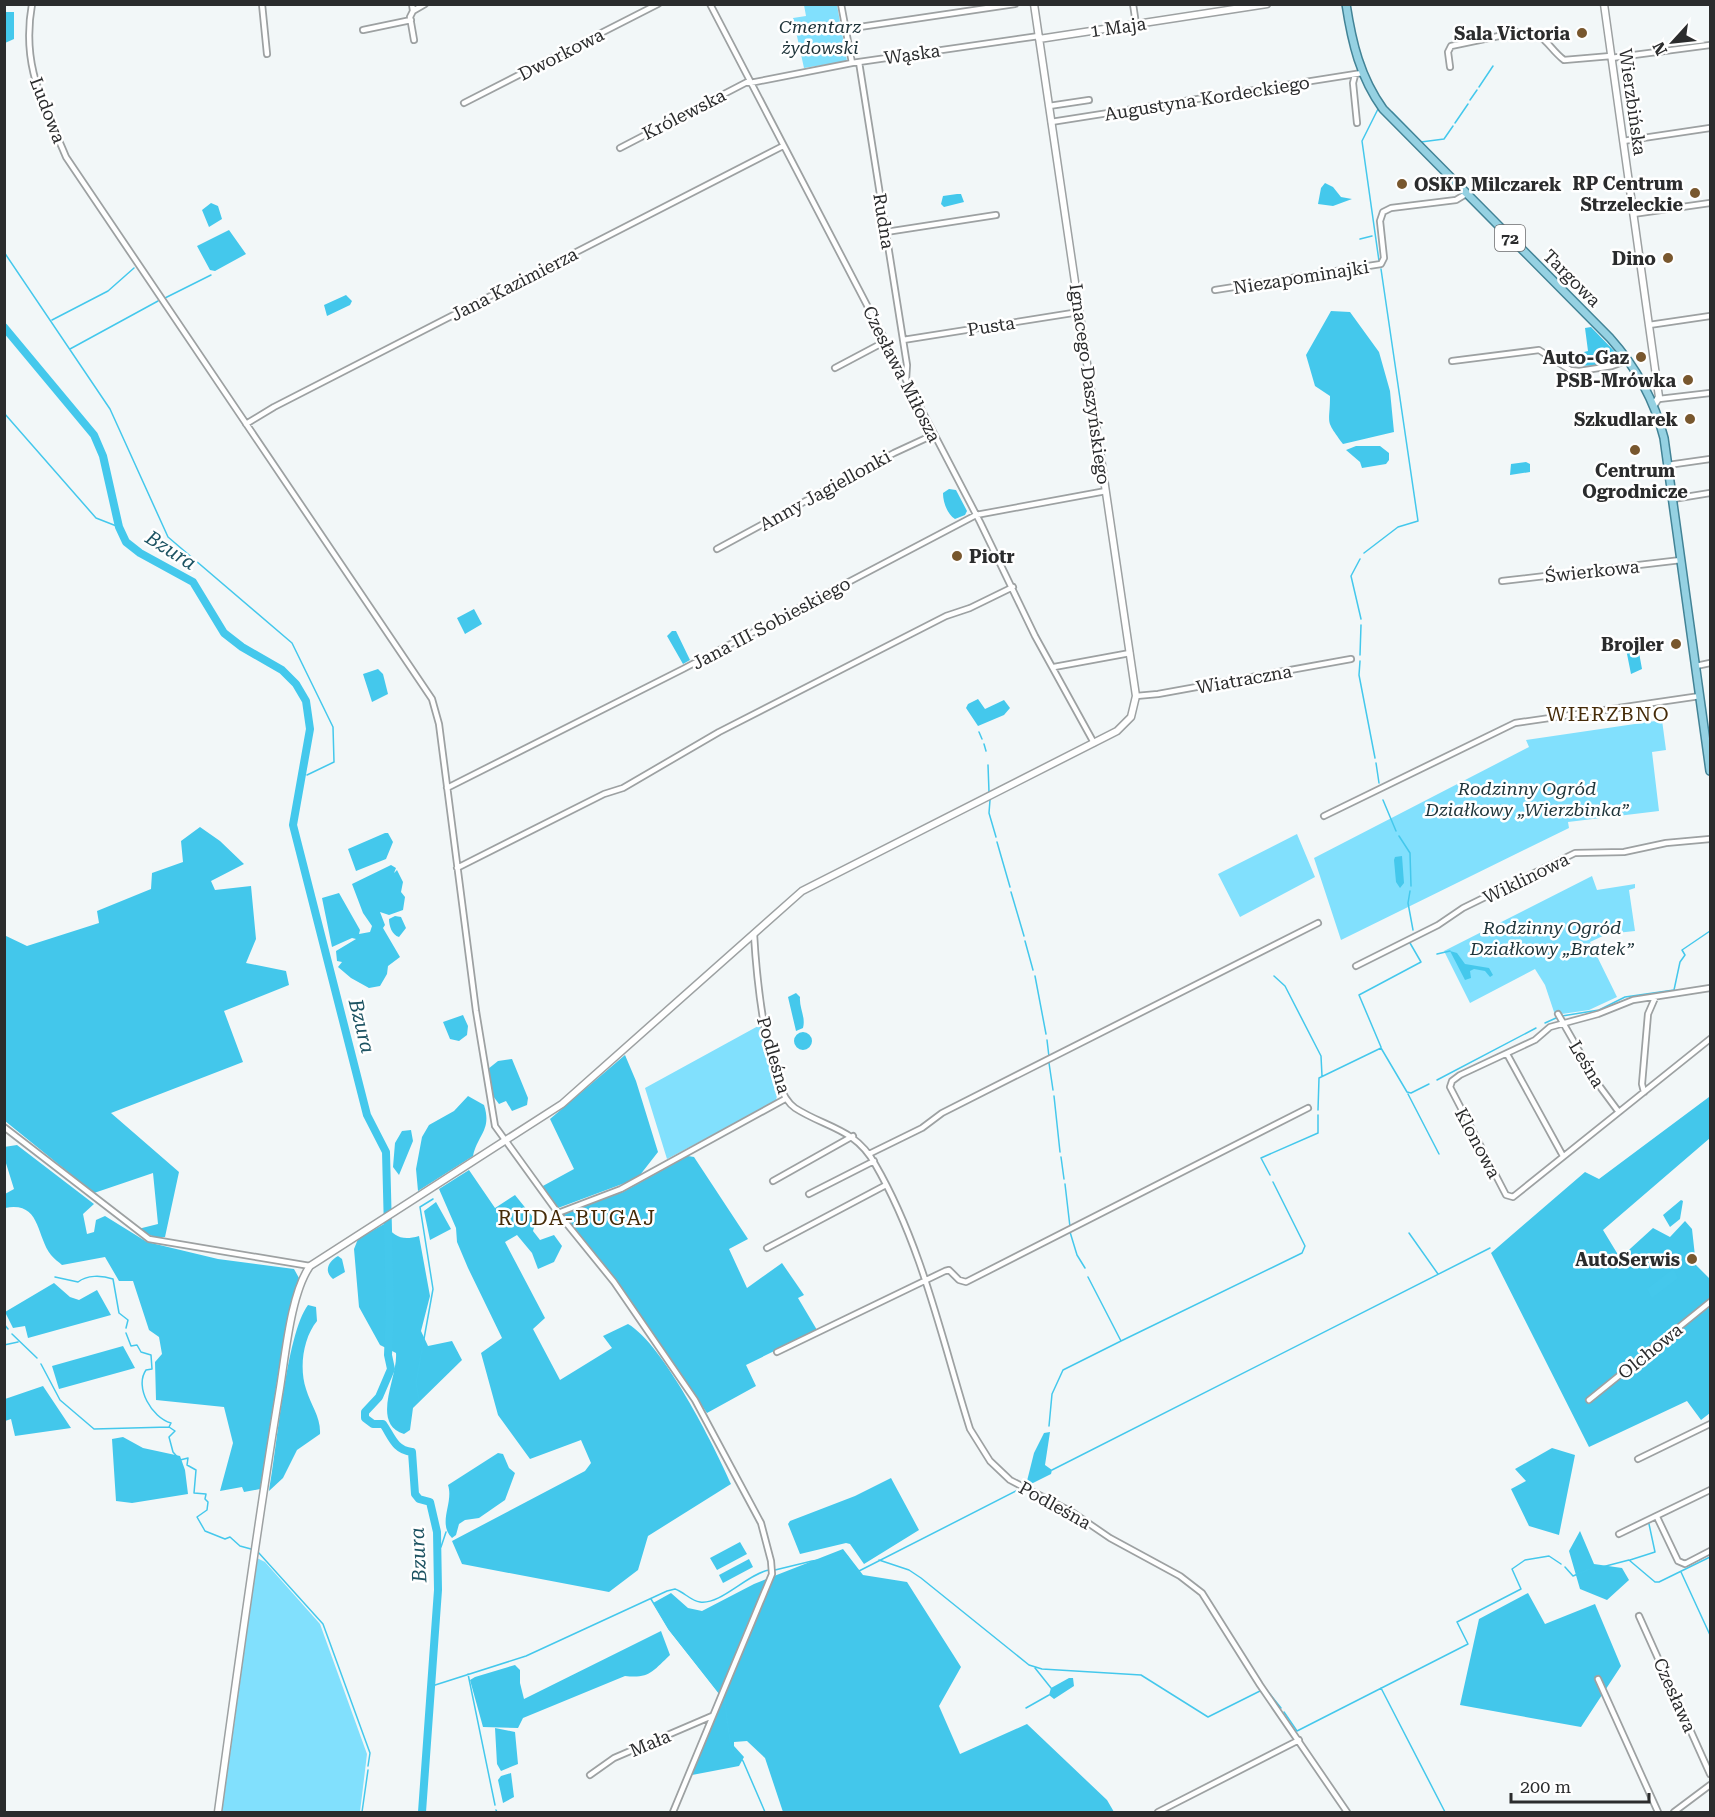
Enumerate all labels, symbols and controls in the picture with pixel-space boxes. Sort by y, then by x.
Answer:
north arrow [1643,12,1703,72]
street label: 1 Maja [1089,13,1148,41]
park label: Cmentarz żydowski [779,16,861,58]
street label: Dworkowa [515,23,607,84]
place label: Sala Victoria [1454,23,1570,44]
marker: Sala Victoria [1575,26,1589,40]
text: N [1649,39,1671,58]
street label: Wąska [883,40,942,68]
street label: Wierzbińska [1615,47,1651,157]
street label: Augustyna Kordeckiego [1103,71,1311,125]
street label: Ludowa [26,74,70,146]
street label: Królewska [639,84,729,144]
place label: RP Centrum Strzeleckie [1572,173,1684,215]
place label: OSKP Milczarek [1414,174,1562,195]
marker: OSKP Milczarek [1395,177,1409,191]
marker: RP Centrum Strzeleckie [1688,186,1702,200]
street label: Rudna [869,192,899,251]
road number: 72 [1495,225,1525,251]
street label: Jana Kazimierza [447,243,581,325]
street label: Targowa [1539,245,1605,311]
place label: Dino [1612,248,1656,269]
marker: Dino [1661,251,1675,265]
street label: Niezapominajki [1232,256,1371,298]
street label: Ignacego Daszyńskiego [1066,282,1114,486]
street label: Czesława Miłosza [859,302,946,446]
street label: Pusta [966,312,1017,340]
place label: Auto-Gaz [1543,347,1629,368]
marker: Auto-Gaz [1634,350,1648,364]
place label: PSB-Mrówka [1556,370,1676,391]
marker: PSB-Mrówka [1681,373,1695,387]
place label: Szkudlarek [1574,409,1679,430]
marker: Szkudlarek [1683,412,1697,426]
marker: Centrum Ogrodnicze [1628,443,1642,457]
street label: Anny Jagiellonki [756,445,894,535]
place label: Centrum Ogrodnicze [1582,460,1688,502]
water label: Bzura [140,525,201,575]
place label: Piotr [969,546,1015,567]
marker: Piotr [950,549,964,563]
street label: Świerkowa [1544,556,1641,586]
street label: Jana III Sobieskiego [688,572,854,674]
place label: Brojler [1601,634,1664,655]
marker: Brojler [1669,637,1683,651]
street label: Wiatraczna [1194,660,1294,698]
district label: WIERZBNO [1546,702,1670,726]
park label: Rodzinny Ogród Działkowy „Wierzbinka” [1424,778,1629,820]
street label: Wiklinowa [1480,848,1573,908]
park label: Rodzinny Ogród Działkowy „Bratek” [1469,917,1634,959]
water label: Bzura [343,995,380,1056]
street label: Podleśna [753,1014,795,1096]
street label: Leśna [1565,1037,1609,1091]
street label: Klonowa [1451,1104,1505,1182]
district label: RUDA-BUGAJ [497,1206,657,1230]
place label: AutoSerwis [1575,1249,1680,1270]
marker: AutoSerwis [1685,1252,1699,1266]
street label: Olchowa [1614,1319,1687,1383]
street label: Podleśna [1015,1477,1095,1533]
water label: Bzura [405,1527,431,1584]
street label: Czesława [1649,1655,1701,1736]
street label: Mała [626,1725,674,1761]
scale bar [1511,1766,1649,1804]
text: 200 m [1520,1776,1571,1797]

